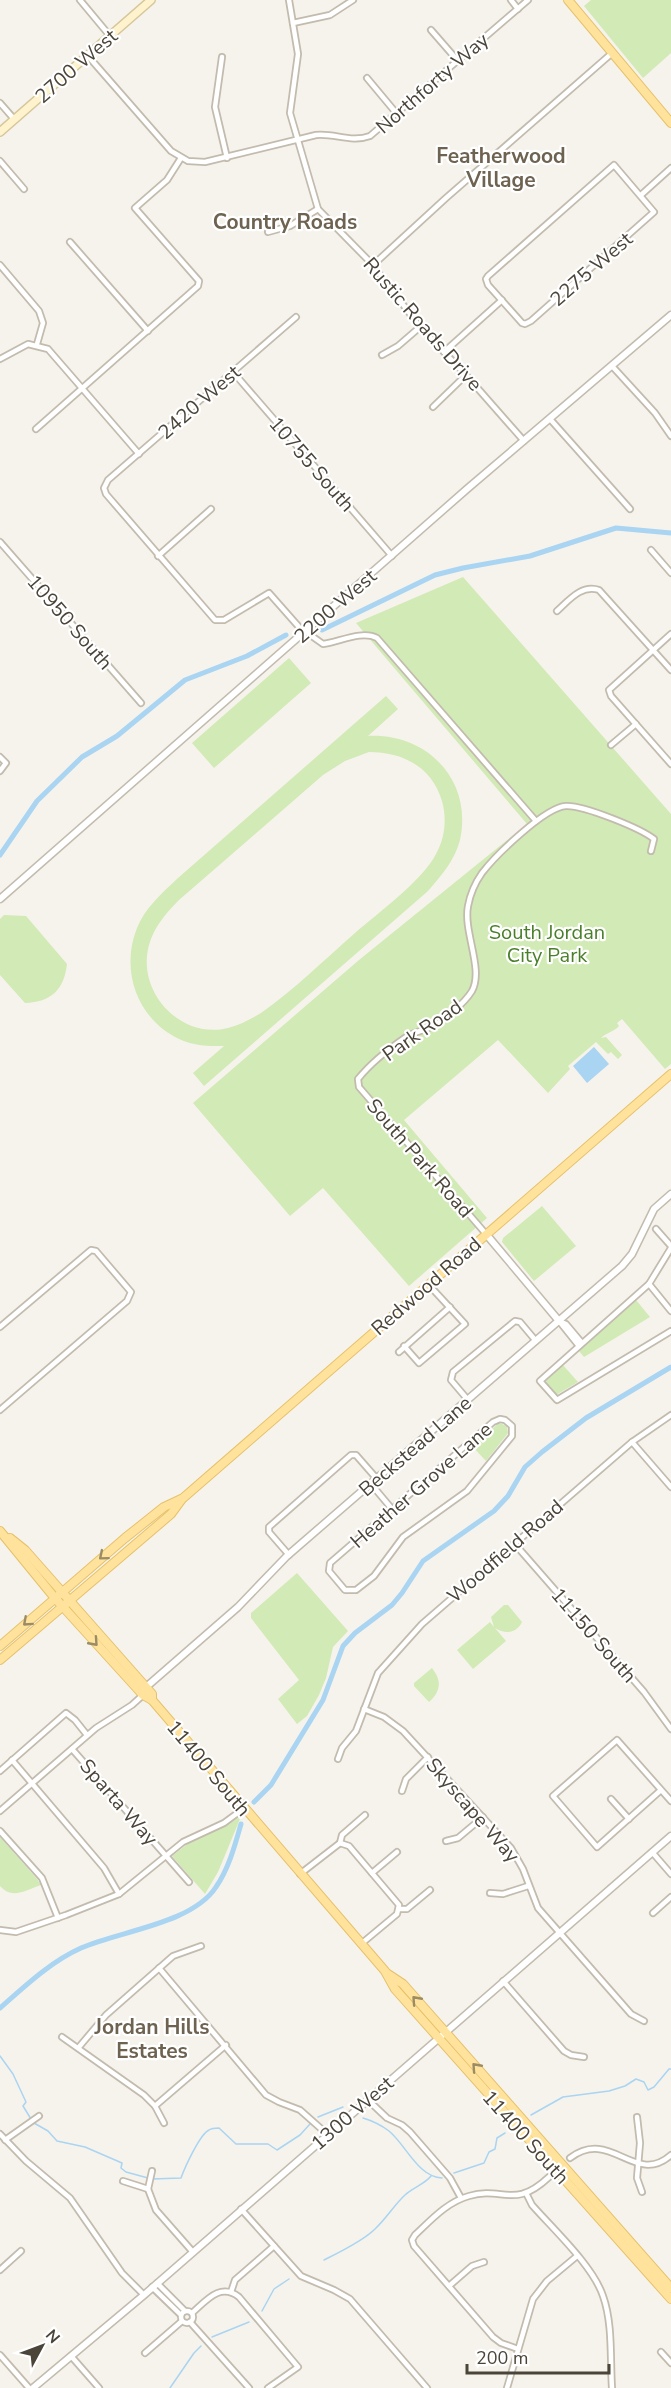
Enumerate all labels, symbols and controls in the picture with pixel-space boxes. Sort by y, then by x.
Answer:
street label: 2700 West [29,22,124,110]
street label: Northforty Way [370,26,495,140]
district label: Featherwood Village [436,142,566,194]
district label: Country Roads [213,208,357,236]
street label: 2275 West [544,225,639,313]
street label: Rustic Roads Drive [357,252,488,397]
street label: 2420 West [152,358,247,446]
street label: 10755 South [263,411,361,518]
street label: 2200 West [288,562,383,650]
street label: 10950 South [21,569,119,676]
park label: South Jordan City Park [489,919,605,969]
street label: Park Road [377,993,468,1068]
street label: South Park Road [360,1093,479,1224]
street label: Redwood Road [366,1231,487,1342]
street label: Beckstead Lane [353,1390,477,1503]
street label: Heather Grove Lane [345,1416,498,1555]
street label: Woodfield Road [441,1493,569,1609]
one-way arrow [99,1549,110,1560]
street label: 11150 South [545,1582,643,1689]
one-way arrow [23,1615,34,1626]
one-way arrow [87,1635,98,1646]
street label: 11400 South [160,1714,257,1822]
street label: Skyscape Way [420,1752,526,1869]
street label: Sparta Way [73,1753,164,1852]
one-way arrow [412,1996,423,2007]
district label: Jordan Hills Estates [94,2013,209,2065]
one-way arrow [472,2063,483,2074]
street label: 1300 West [305,2069,400,2157]
street label: 11400 South [476,2084,575,2190]
north arrow [12,2316,72,2376]
text: N [40,2325,65,2349]
scale bar [467,2337,610,2375]
text: 200 m [476,2346,528,2370]

